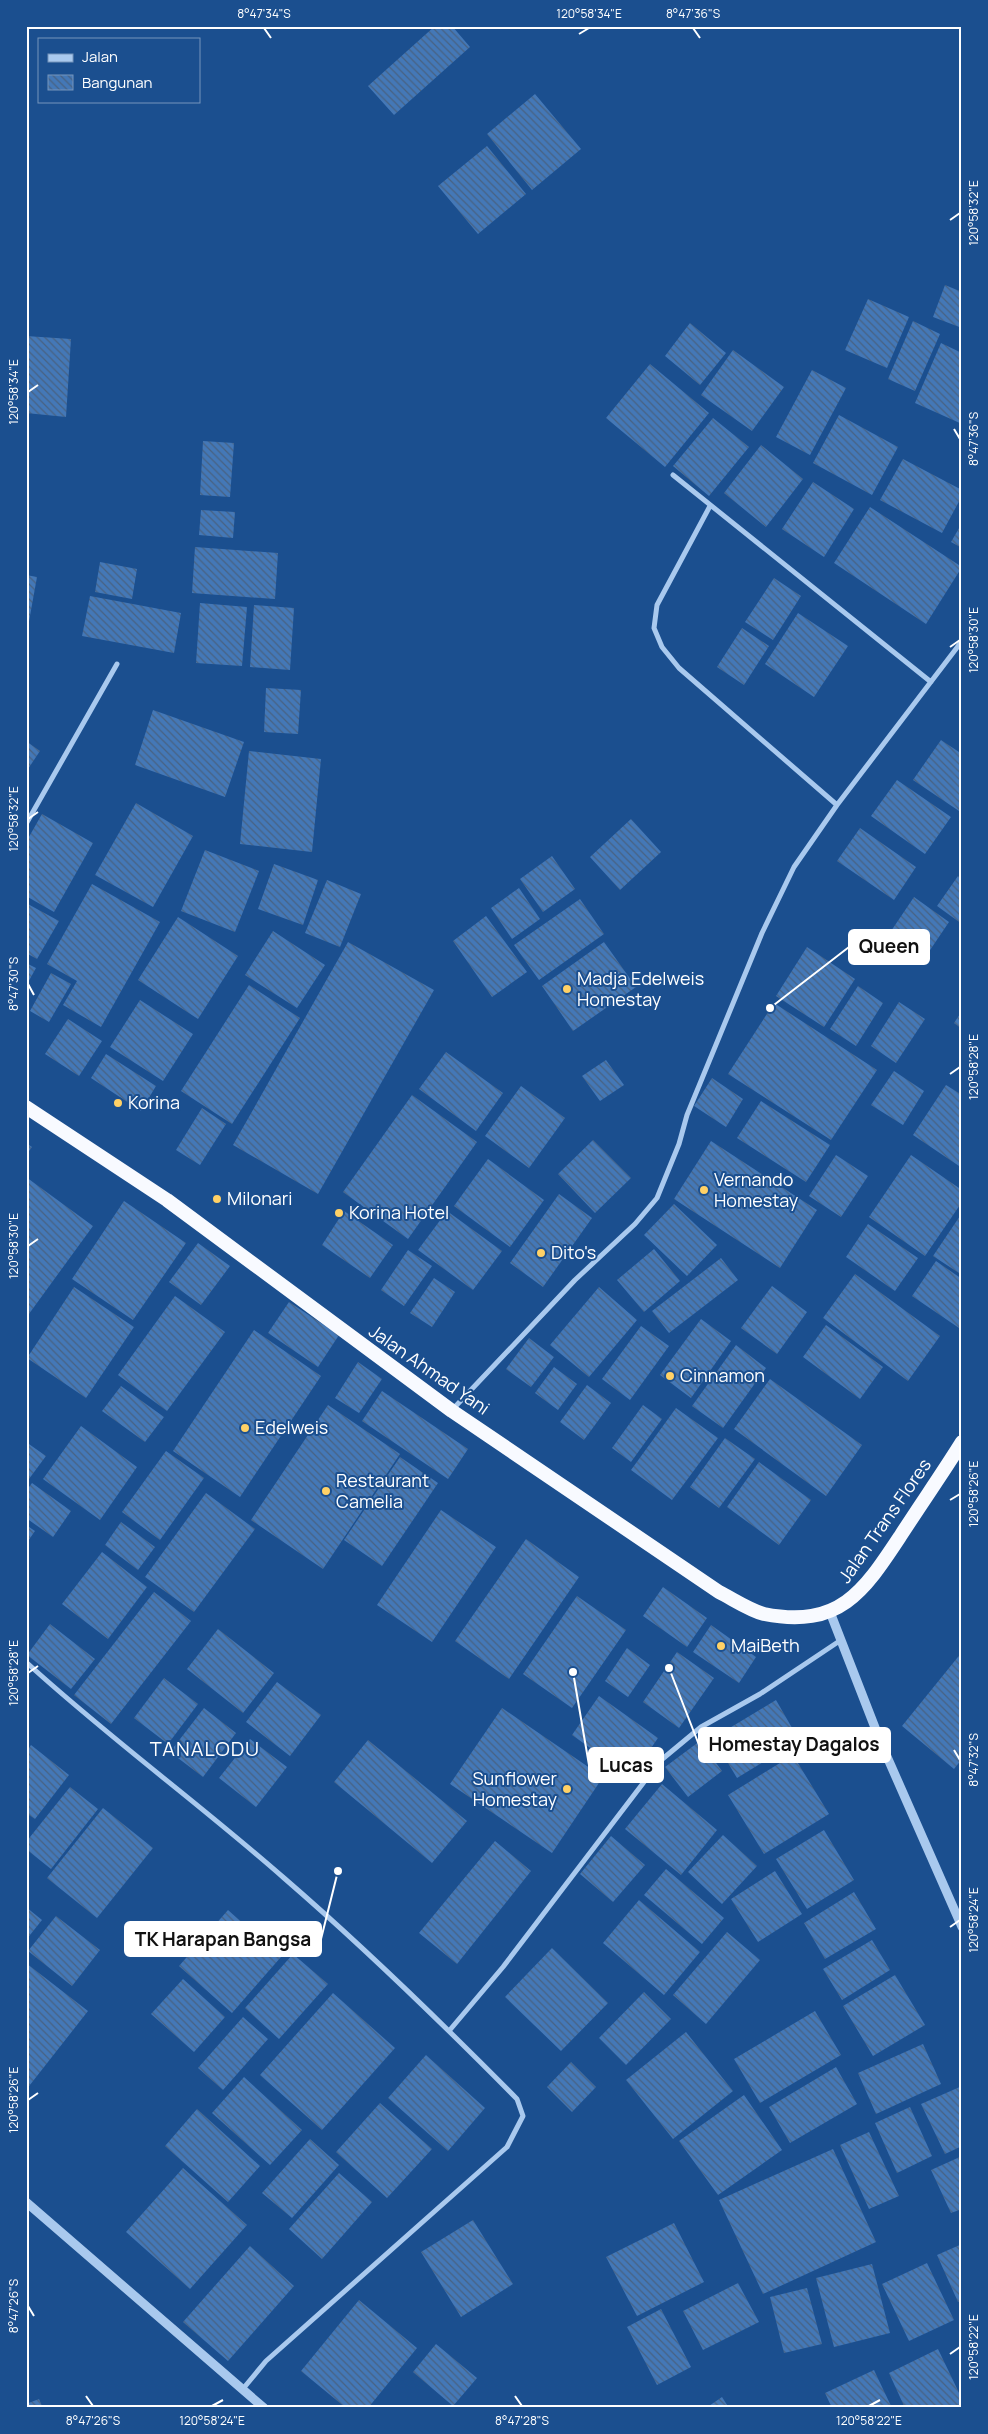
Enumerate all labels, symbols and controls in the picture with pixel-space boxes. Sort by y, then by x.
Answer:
text: 8°47'34"S [237,5,291,22]
text: 120°58'34"E [556,5,622,22]
text: 8°47'36"S [666,5,720,22]
legend [38,38,200,102]
text: Jalan [82,46,118,67]
text: Bangunan [82,72,152,93]
text: 120°58'32"E [965,180,982,246]
text: 120°58'34"E [5,359,22,425]
text: 8°47'36"S [965,412,982,466]
text: 120°58'30"E [965,607,982,673]
text: 120°58'32"E [5,786,22,852]
callout: Queen [849,930,929,964]
text: Queen [859,933,919,959]
text: 8°47'30"S [5,957,22,1011]
place label: Madja Edelweis Homestay [577,966,704,1011]
marker: Madja Edelweis Homestay [561,983,573,995]
text: 120°58'28"E [965,1034,982,1100]
place label: Korina [128,1090,180,1114]
marker: Korina [112,1097,124,1109]
place label: Vernando Homestay [714,1167,799,1212]
marker: Vernando Homestay [698,1184,710,1196]
place label: Milonari [227,1186,293,1210]
marker: Milonari [211,1193,223,1205]
place label: Korina Hotel [349,1200,449,1224]
marker: Korina Hotel [333,1207,345,1219]
text: 120°58'30"E [5,1213,22,1279]
place label: Dito's [551,1240,596,1264]
marker: Dito's [535,1247,547,1259]
street label: Jalan Ahmad Yani [365,1319,495,1420]
place label: Cinnamon [680,1363,765,1387]
marker: Cinnamon [664,1370,676,1382]
place label: Edelweis [255,1415,328,1439]
marker: Edelweis [239,1422,251,1434]
street label: Jalan Trans Flores [832,1453,936,1587]
text: 120°58'26"E [965,1461,982,1527]
place label: Restaurant Camelia [336,1468,429,1513]
marker: Restaurant Camelia [320,1485,332,1497]
place label: MaiBeth [731,1633,800,1657]
text: 120°58'28"E [5,1640,22,1706]
marker: MaiBeth [715,1640,727,1652]
callout: Homestay Dagalos [699,1728,890,1762]
text: Homestay Dagalos [708,1731,880,1757]
text: 8°47'32"S [965,1733,982,1787]
district label: TANALODU [150,1735,260,1762]
callout: Lucas [589,1748,663,1782]
text: Lucas [599,1752,653,1778]
place label: Sunflower Homestay [473,1766,558,1811]
marker: Sunflower Homestay [561,1783,573,1795]
text: 120°58'24"E [965,1887,982,1953]
callout: TK Harapan Bangsa [125,1922,321,1956]
text: TK Harapan Bangsa [135,1926,311,1952]
text: 120°58'26"E [5,2067,22,2133]
text: 8°47'26"S [5,2279,22,2333]
text: 120°58'22"E [965,2314,982,2380]
text: 8°47'26"S [66,2412,120,2429]
text: 120°58'24"E [179,2412,245,2429]
text: 8°47'28"S [495,2412,549,2429]
text: 120°58'22"E [836,2412,902,2429]

